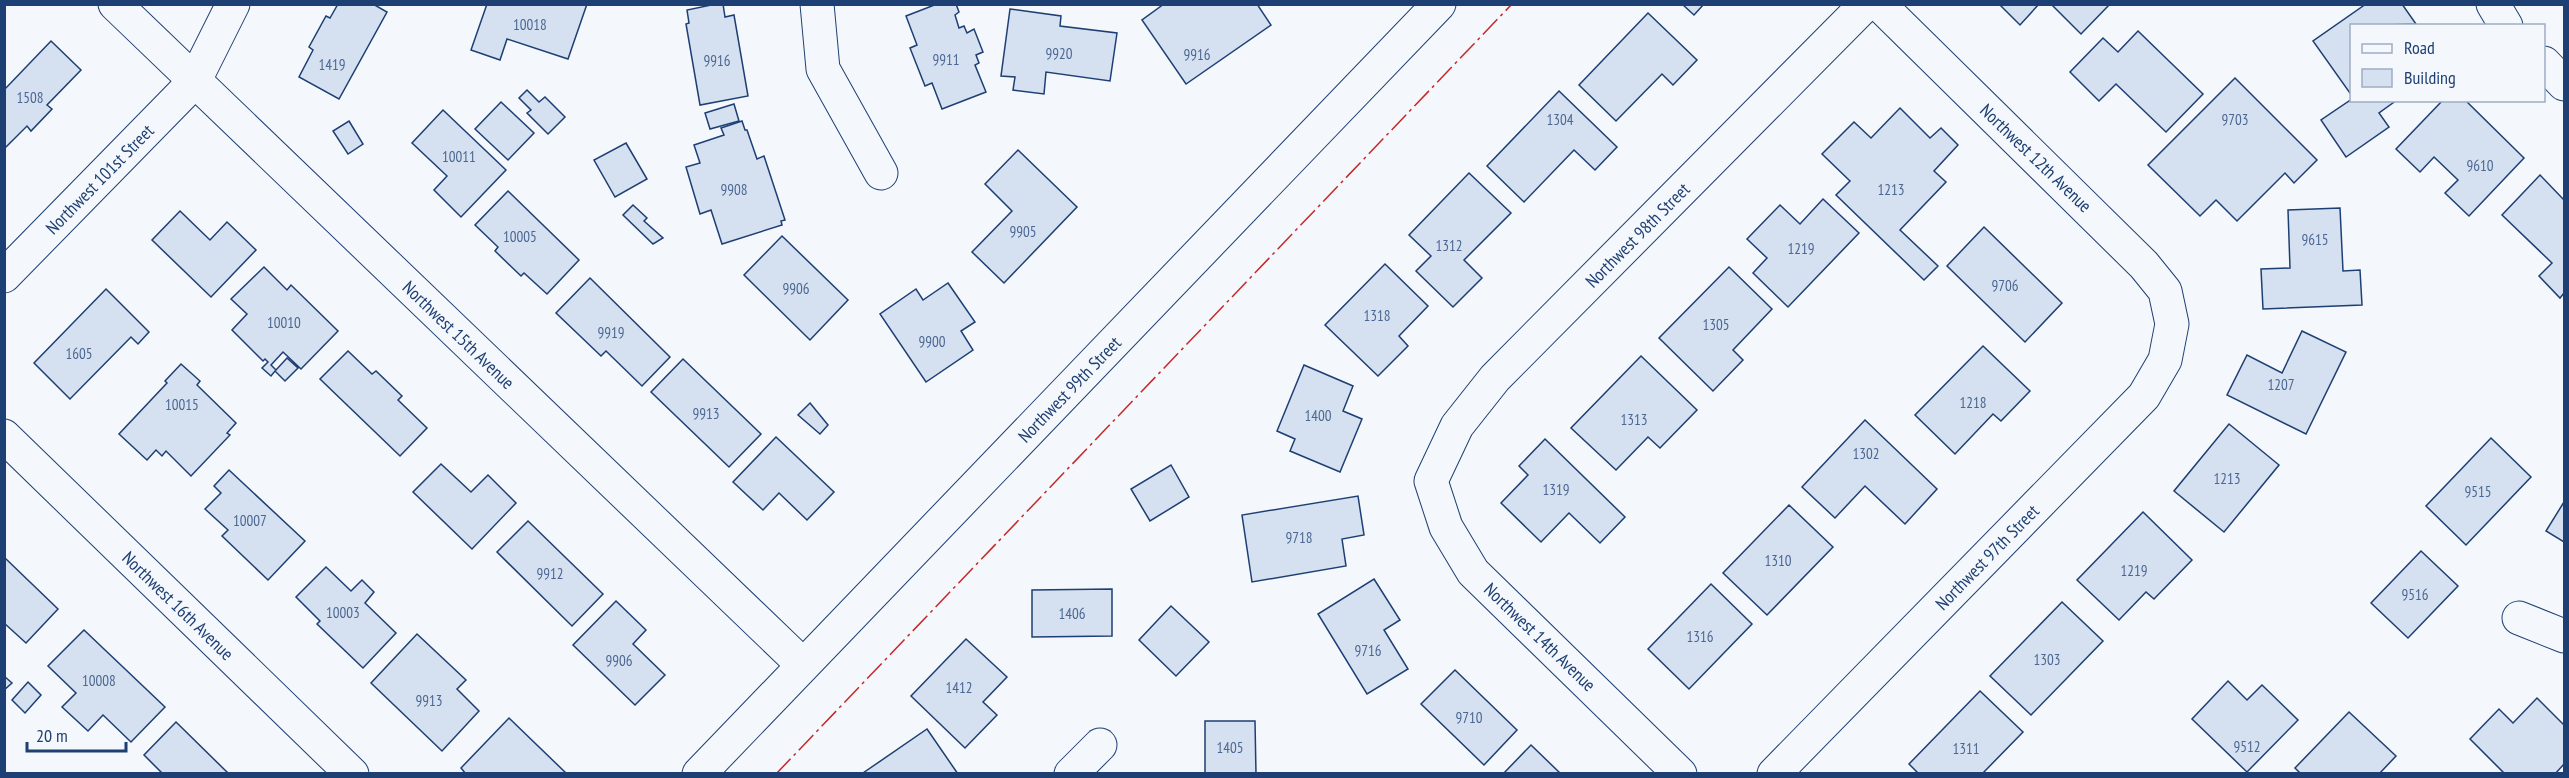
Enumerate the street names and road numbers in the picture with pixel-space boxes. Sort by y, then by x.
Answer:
street label: Northwest 12th Avenue [1975,99,2097,217]
street label: Northwest 101st Street [40,119,158,239]
street label: Northwest 98th Street [1580,177,1694,292]
street label: Northwest 15th Avenue [398,275,520,394]
street label: Northwest 99th Street [1013,331,1125,447]
street label: Northwest 97th Street [1930,499,2043,614]
street label: Northwest 16th Avenue [118,546,239,665]
street label: Northwest 14th Avenue [1479,578,1601,696]

